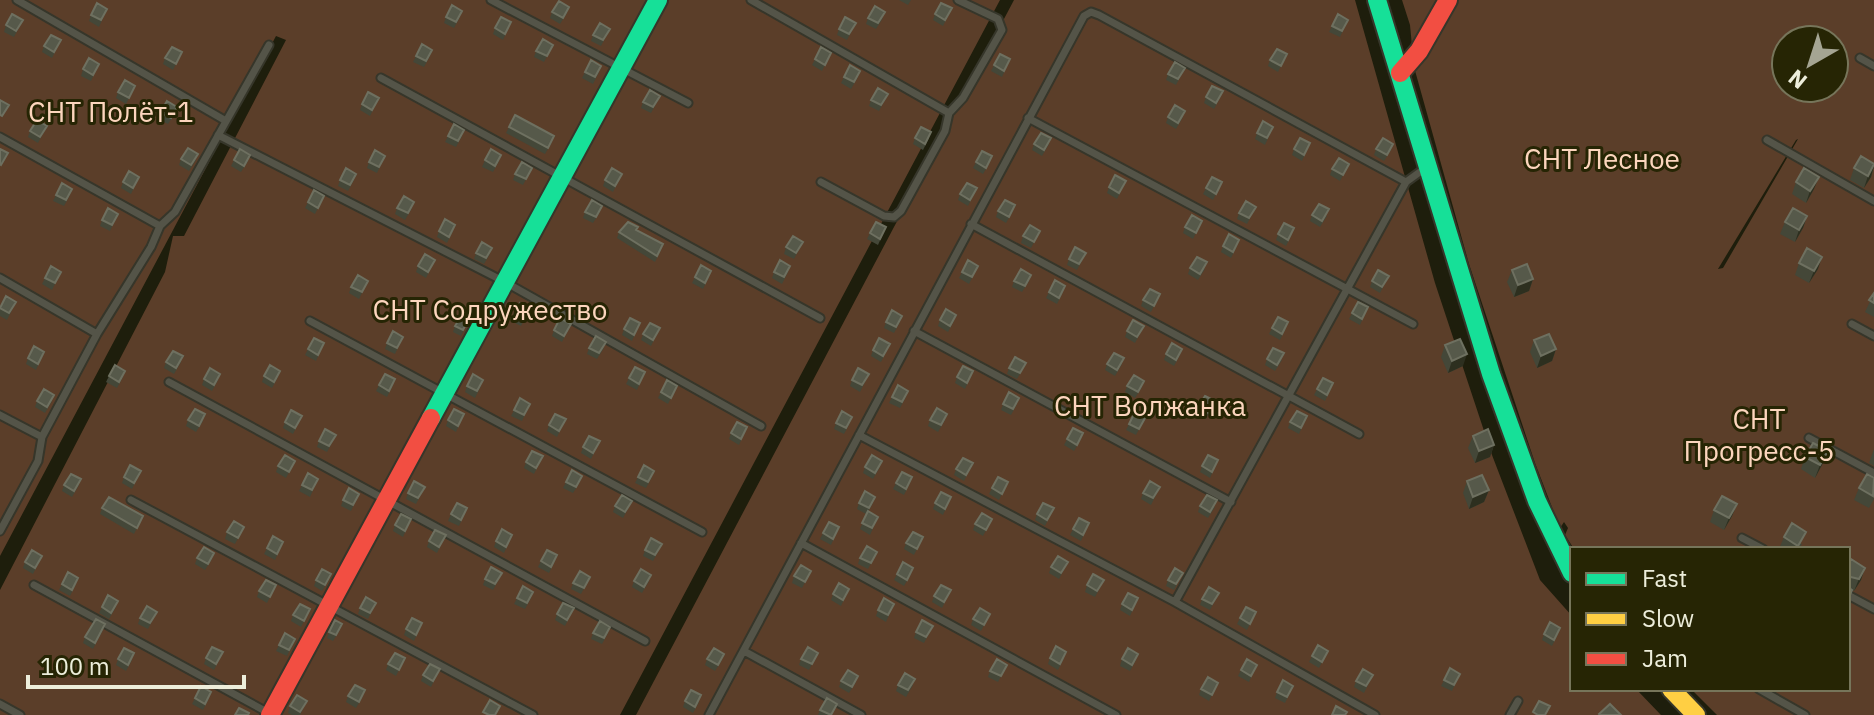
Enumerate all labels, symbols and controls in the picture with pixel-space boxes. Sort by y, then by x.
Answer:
north arrow [1770,24,1850,104]
text: N [1782,64,1812,96]
park label: СНТ Полёт-1 [28,93,194,130]
park label: СНТ Лесное [1524,140,1680,177]
park label: СНТ Содружество [373,291,607,328]
park label: СНТ Волжанка [1054,387,1246,424]
park label: СНТ Прогресс-5 [1683,400,1835,469]
legend [1570,547,1850,691]
text: Fast [1642,562,1687,594]
text: Slow [1642,602,1694,634]
scale bar [28,639,244,689]
text: Jam [1642,642,1688,674]
text: 100 m [40,650,110,682]

